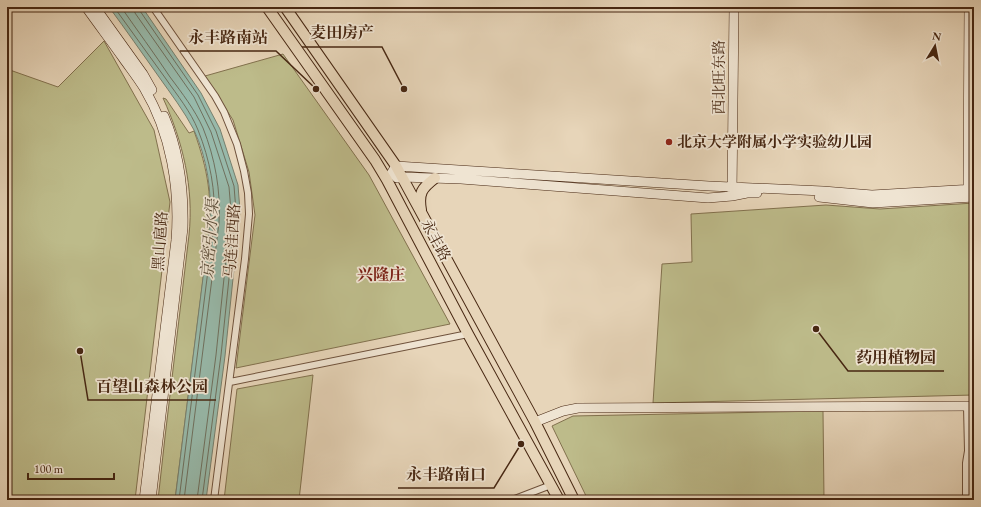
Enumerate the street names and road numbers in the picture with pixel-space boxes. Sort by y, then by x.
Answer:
street label: 西北旺东路 [709,39,728,115]
street label: 马连洼西路 [219,203,244,279]
street label: 黑山扈路 [148,210,171,272]
street label: 永丰路 [417,215,455,264]

